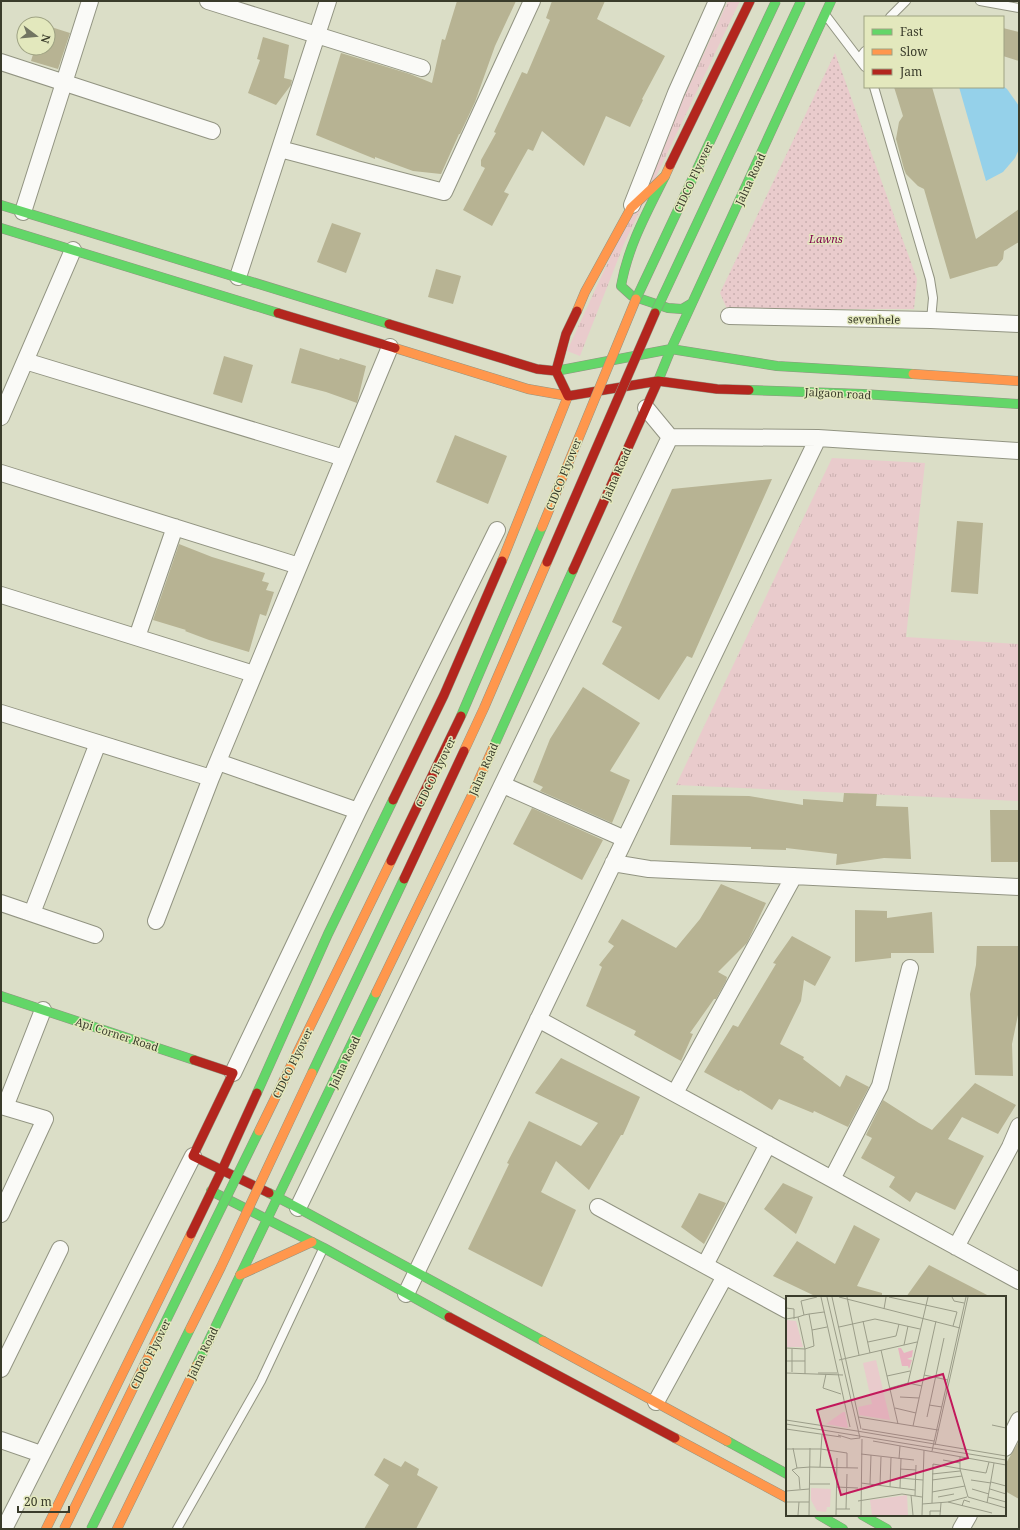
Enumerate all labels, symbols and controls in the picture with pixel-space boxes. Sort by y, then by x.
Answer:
north arrow [16,16,56,56]
legend [864,16,1004,88]
text: Fast [900,23,923,40]
text: N [38,33,54,45]
text: Slow [900,43,928,60]
text: Jam [899,63,922,80]
street label: CIDCO Flyover [670,138,716,215]
street label: Jalna Road [731,150,769,209]
park label: Lawns [808,231,843,246]
street label: sevenhele [848,311,900,327]
street label: Jalgaon road [803,384,872,402]
street label: CIDCO Flyover [542,435,585,512]
street label: Jalna Road [597,445,634,504]
street label: CIDCO Flyover [411,734,459,810]
street label: Jalna Road [464,740,501,799]
street label: Api Corner Road [73,1013,161,1055]
street label: CIDCO Flyover [268,1025,316,1101]
street label: Jalna Road [325,1033,363,1091]
inset map [786,1296,1006,1516]
street label: CIDCO Flyover [126,1316,174,1392]
street label: Jalna Road [183,1324,221,1382]
scale bar [18,1488,69,1514]
text: 20 m [24,1493,52,1510]

